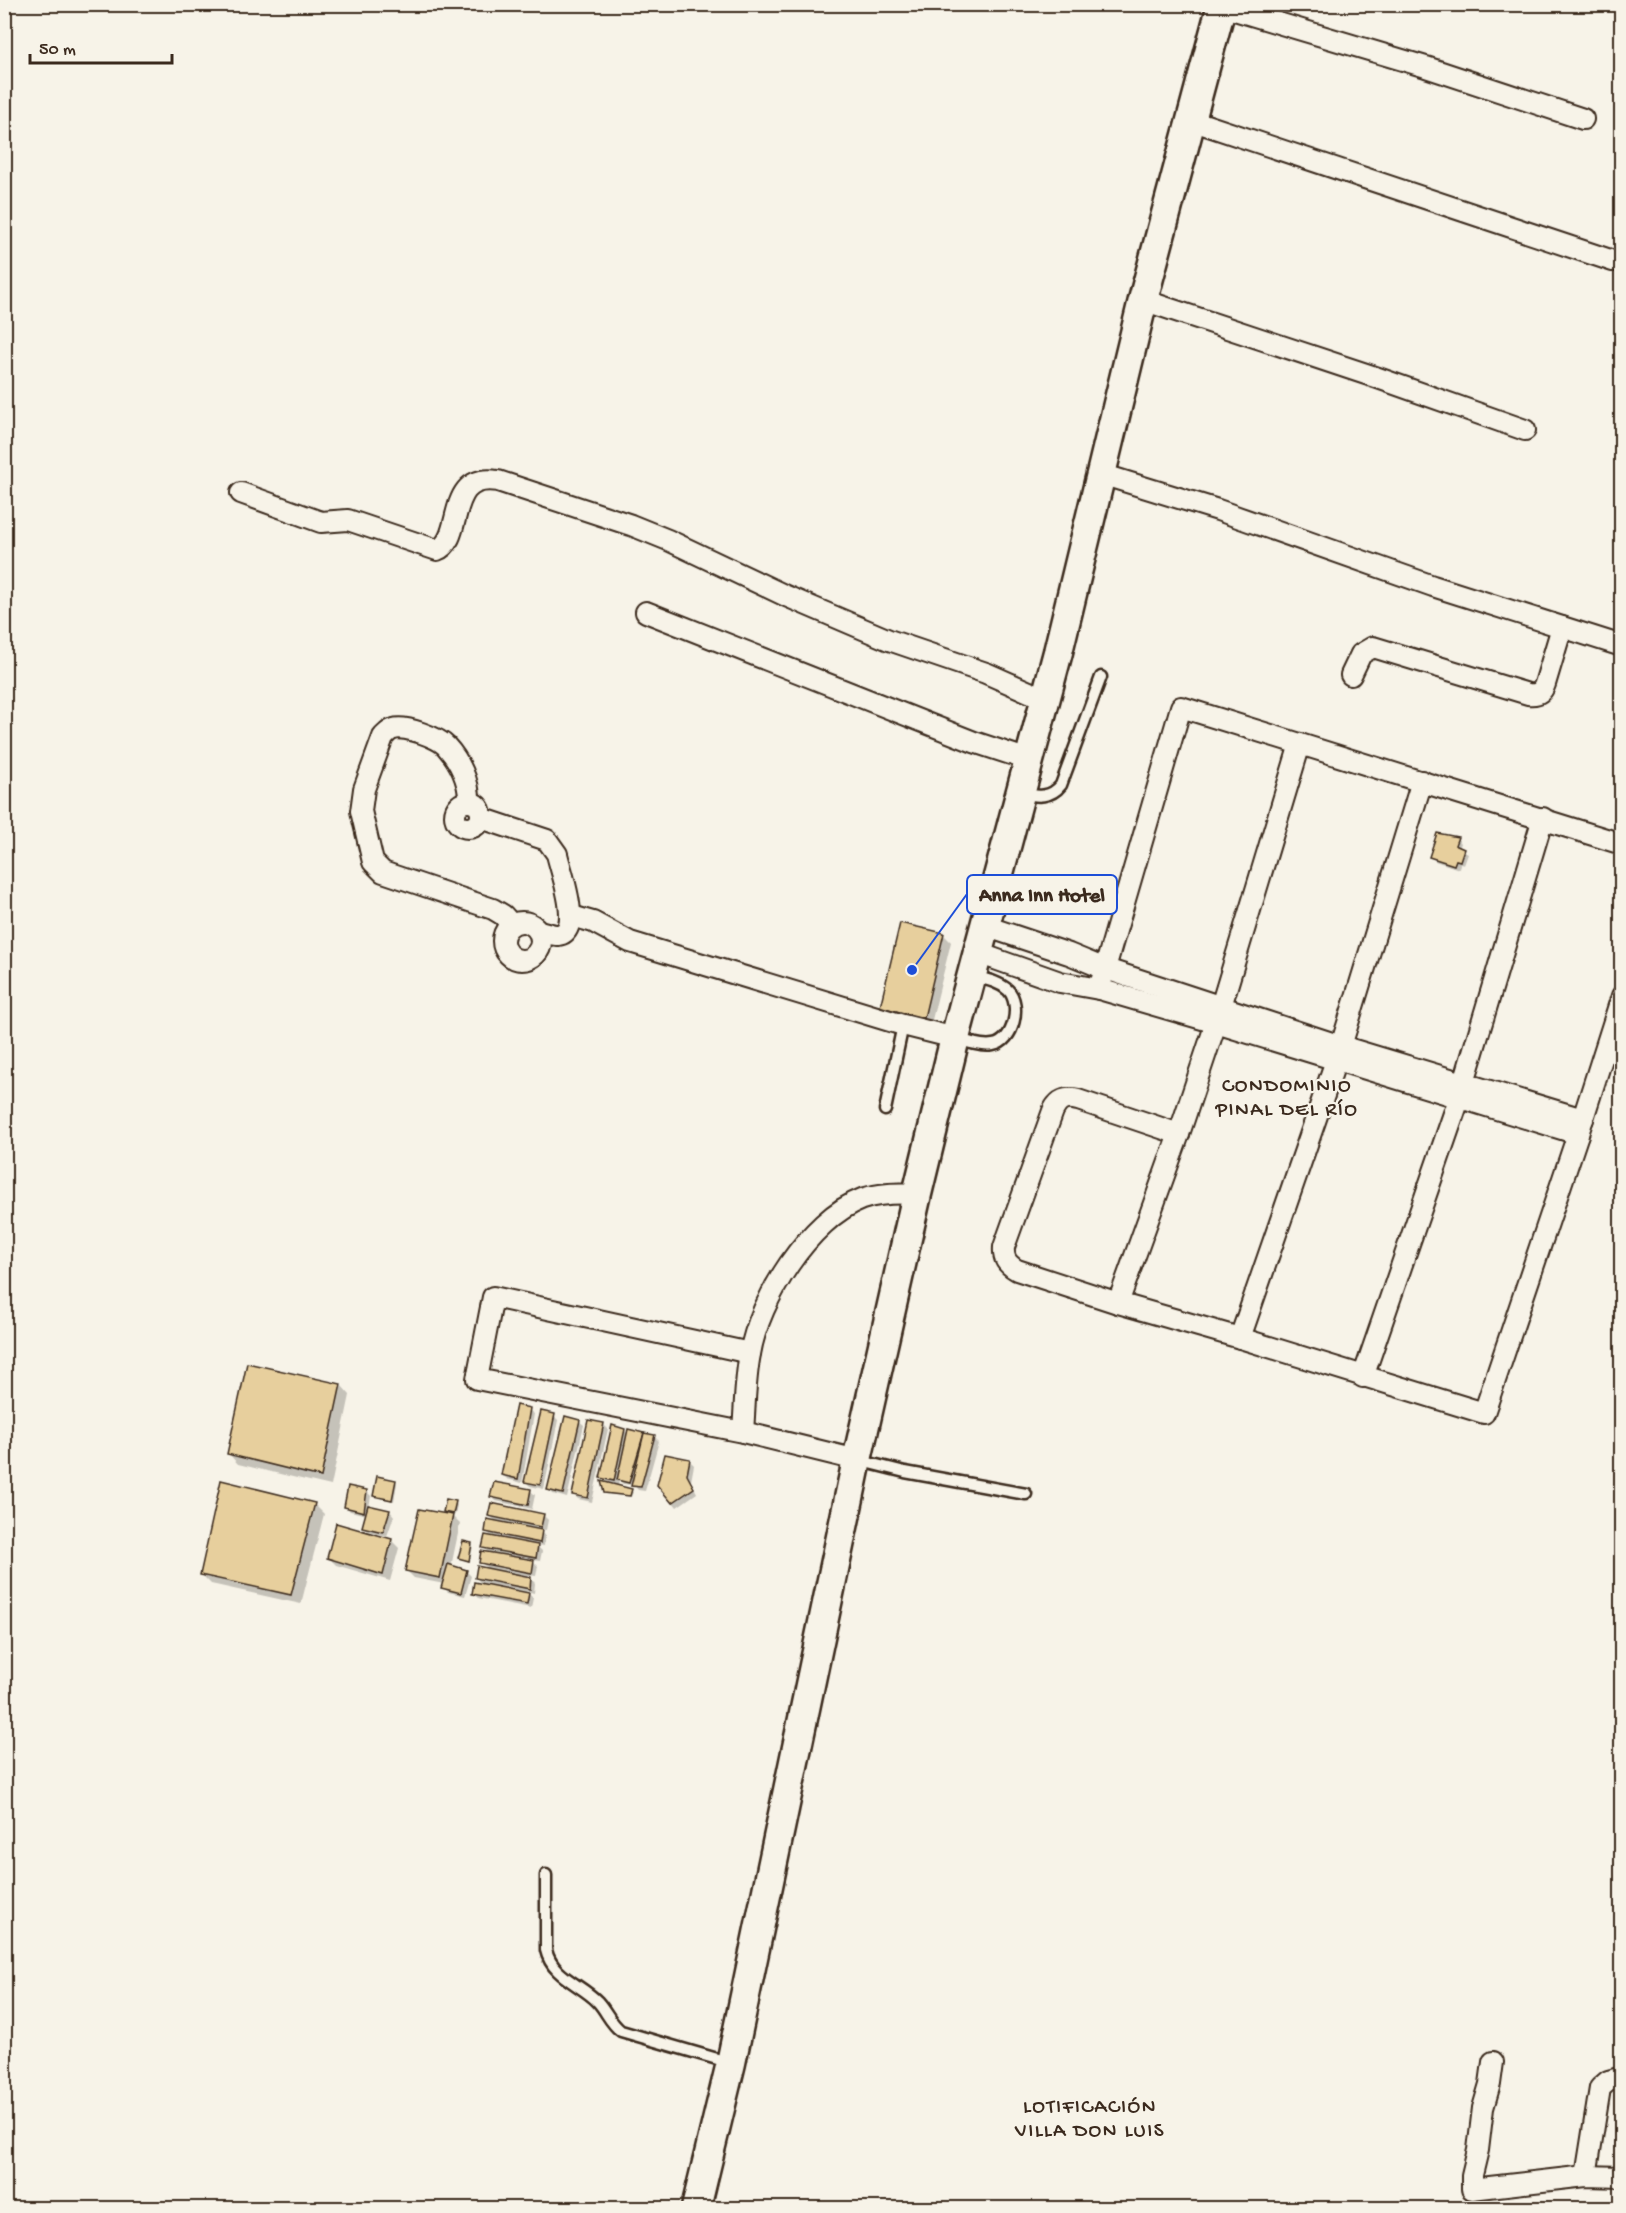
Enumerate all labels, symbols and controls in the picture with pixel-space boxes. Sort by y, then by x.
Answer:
scale bar [30,27,172,65]
text: 50 m [39,40,76,61]
callout: Anna Inn Hotel [967,875,1117,914]
text: Anna Inn Hotel [978,885,1105,910]
district label: CONDOMINIO PINAL DEL RÍO [1214,1075,1359,1124]
district label: LOTIFICACIÓN VILLA DON LUIS [1014,2096,1165,2145]

